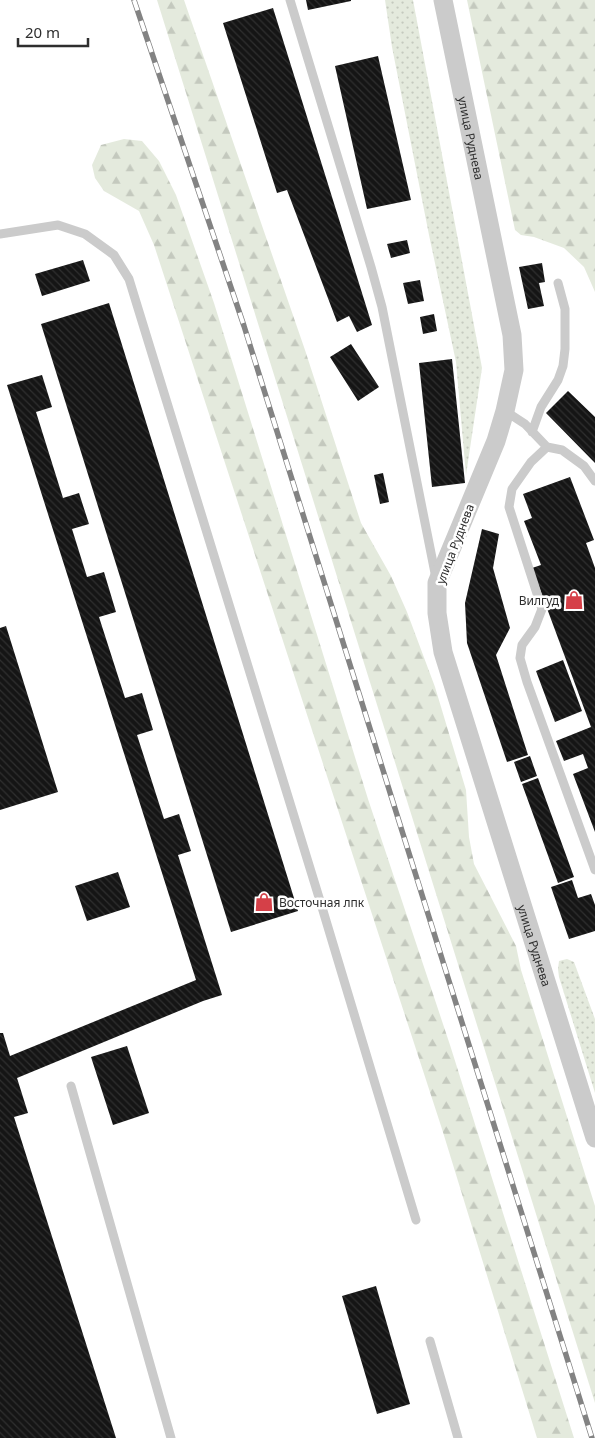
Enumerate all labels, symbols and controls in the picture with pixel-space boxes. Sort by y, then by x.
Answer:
scale bar [18,15,88,47]
text: 20 m [25,22,60,42]
street label: улица Руднева [455,95,488,181]
street label: улица Руднева [432,501,478,587]
shop icon: Вилгуд [563,589,585,611]
place label: Вилгуд [519,592,560,609]
shop icon: Восточная лпк [253,891,275,913]
place label: Восточная лпк [279,894,365,911]
street label: улица Руднева [514,902,556,988]

